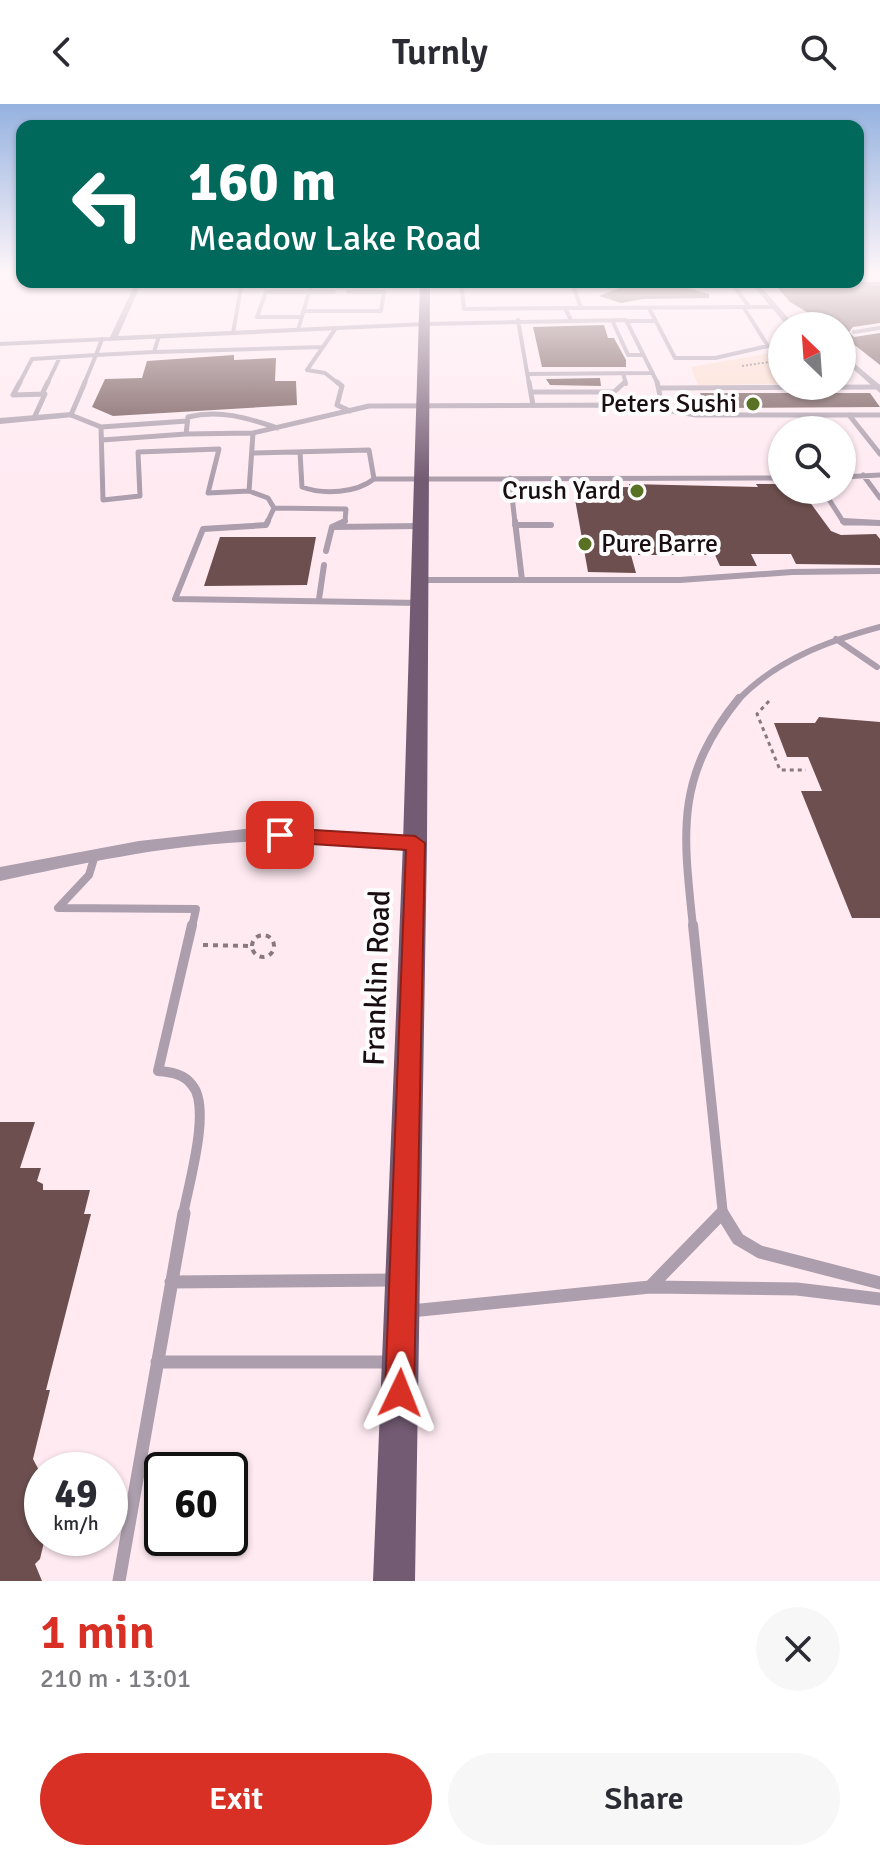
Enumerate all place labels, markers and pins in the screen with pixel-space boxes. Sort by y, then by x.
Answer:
place label: Peters Sushi [600,388,737,420]
marker: Peters Sushi [744,395,762,413]
place label: Crush Yard [502,475,621,507]
marker: Crush Yard [628,482,646,500]
place label: Pure Barre [601,528,718,560]
marker: Pure Barre [576,535,594,553]
pin [246,801,314,869]

